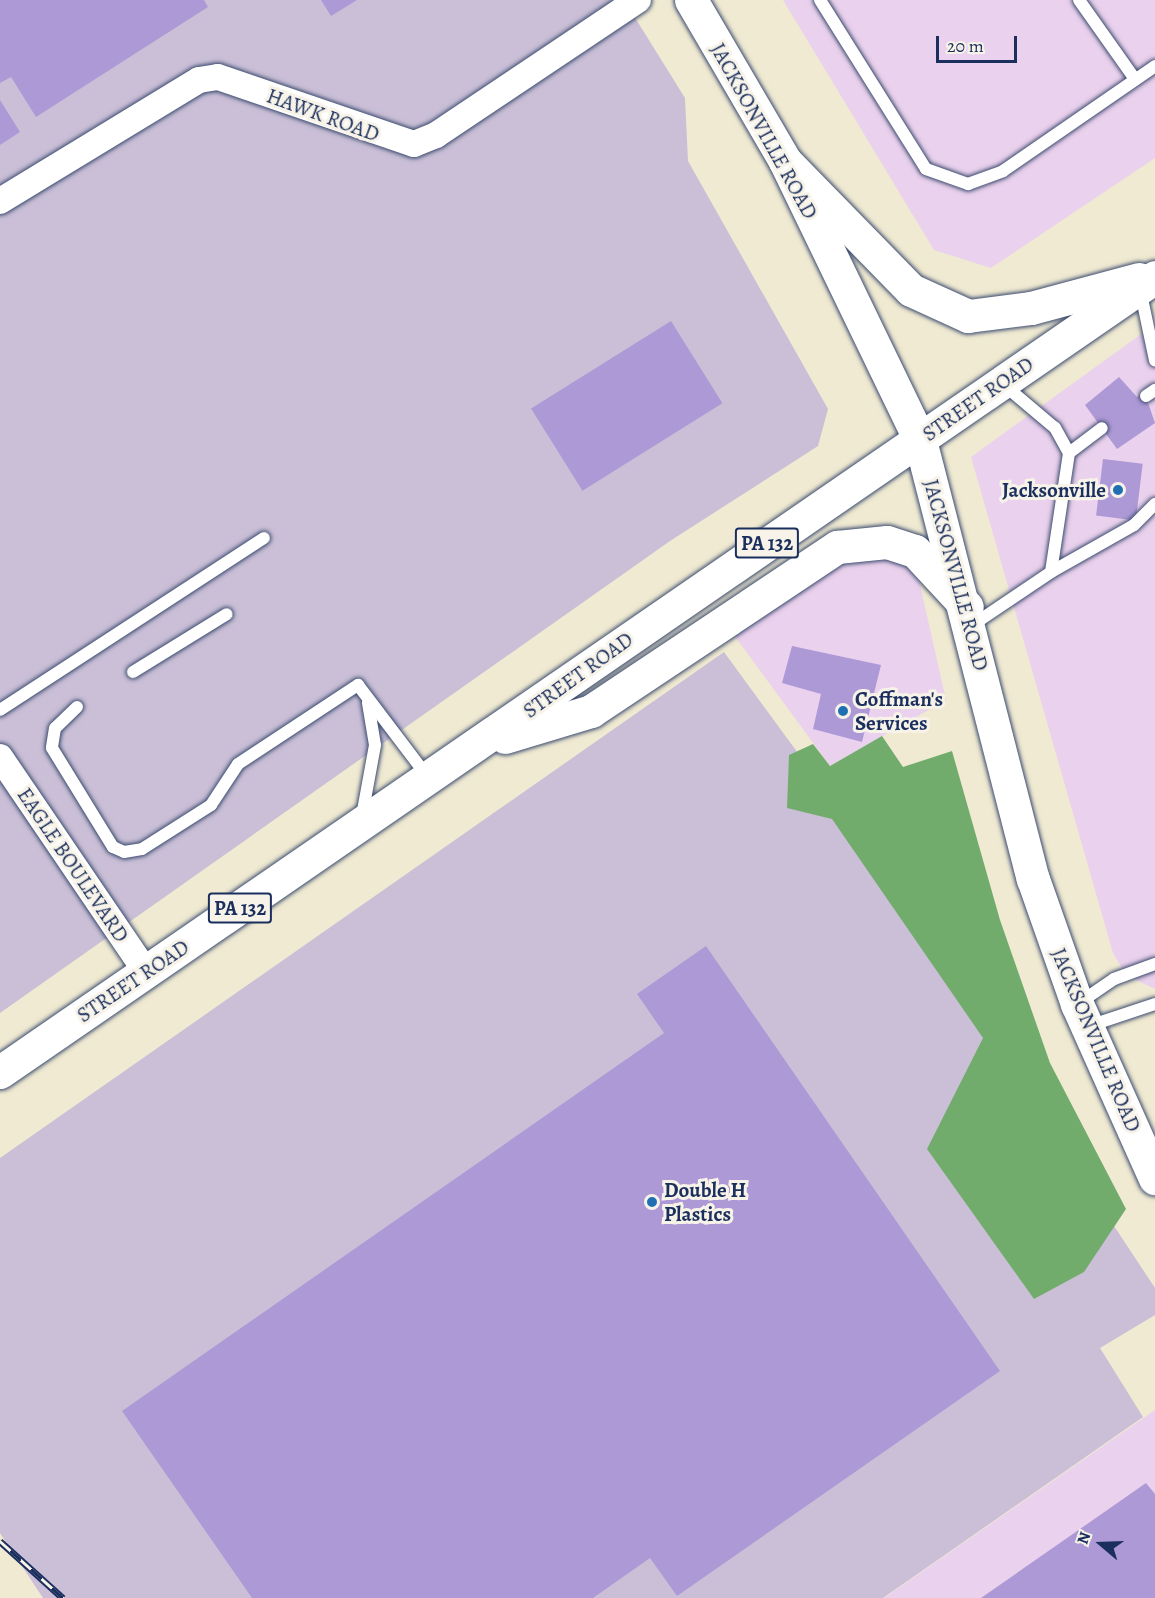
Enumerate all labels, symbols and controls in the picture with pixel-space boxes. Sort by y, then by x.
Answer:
scale bar [939,24,1020,62]
text: 20 m [947,34,984,58]
street label: JACKSONVILLE ROAD [705,39,823,223]
street label: HAWK ROAD [263,83,383,147]
street label: STREET ROAD [918,351,1038,447]
street label: JACKSONVILLE ROAD [918,477,994,673]
place label: Jacksonville [1002,477,1106,503]
marker: Jacksonville [1111,483,1125,497]
road number: PA 132 [734,526,800,560]
street label: STREET ROAD [518,627,638,723]
place label: Coffman's Services [855,686,943,736]
marker: Coffman's Services [836,704,850,718]
street label: EAGLE BOULEVARD [12,783,134,947]
road number: PA 132 [207,891,273,925]
street label: STREET ROAD [72,934,194,1028]
street label: JACKSONVILLE ROAD [1046,944,1146,1136]
place label: Double H Plastics [664,1177,746,1227]
marker: Double H Plastics [645,1195,659,1209]
north arrow [1071,1514,1131,1574]
text: N [1072,1529,1096,1547]

